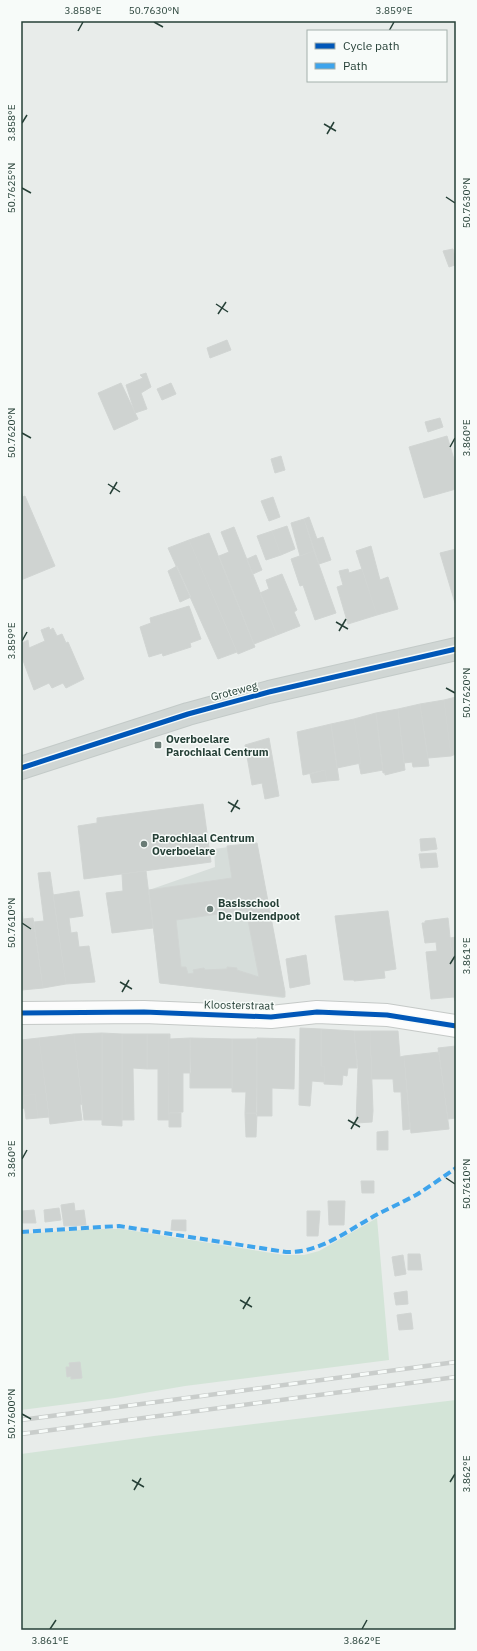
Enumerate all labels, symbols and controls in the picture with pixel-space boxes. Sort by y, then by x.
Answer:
text: 3.858°E [64,4,102,17]
text: 50.7630°N [129,4,179,17]
text: 3.859°E [375,4,413,17]
legend [307,30,447,82]
text: Cycle path [343,38,400,53]
text: Path [343,58,368,73]
text: 3.858°E [5,104,18,142]
text: 50.7625°N [5,163,18,213]
text: 50.7630°N [460,178,473,228]
text: 50.7620°N [5,408,18,458]
text: 3.860°E [460,419,473,457]
text: 3.859°E [5,622,18,660]
text: 50.7620°N [460,668,473,718]
street label: Groteweg [209,678,259,704]
place label: Overboelare Parochiaal Centrum [166,732,269,759]
marker: Overboelare Parochiaal Centrum [153,740,163,750]
place label: Parochiaal Centrum Overboelare [152,831,255,858]
marker: Parochiaal Centrum Overboelare [139,839,149,849]
place label: Basisschool De Duizendpoot [218,896,300,923]
text: 50.7610°N [5,898,18,948]
marker: Basisschool De Duizendpoot [205,904,215,914]
text: 3.861°E [460,937,473,975]
street label: Kloosterstraat [204,997,274,1013]
text: 3.860°E [5,1140,18,1178]
text: 50.7610°N [460,1159,473,1209]
text: 50.7600°N [5,1389,18,1439]
text: 3.862°E [460,1455,473,1493]
text: 3.861°E [31,1634,69,1647]
text: 3.862°E [343,1634,381,1647]

